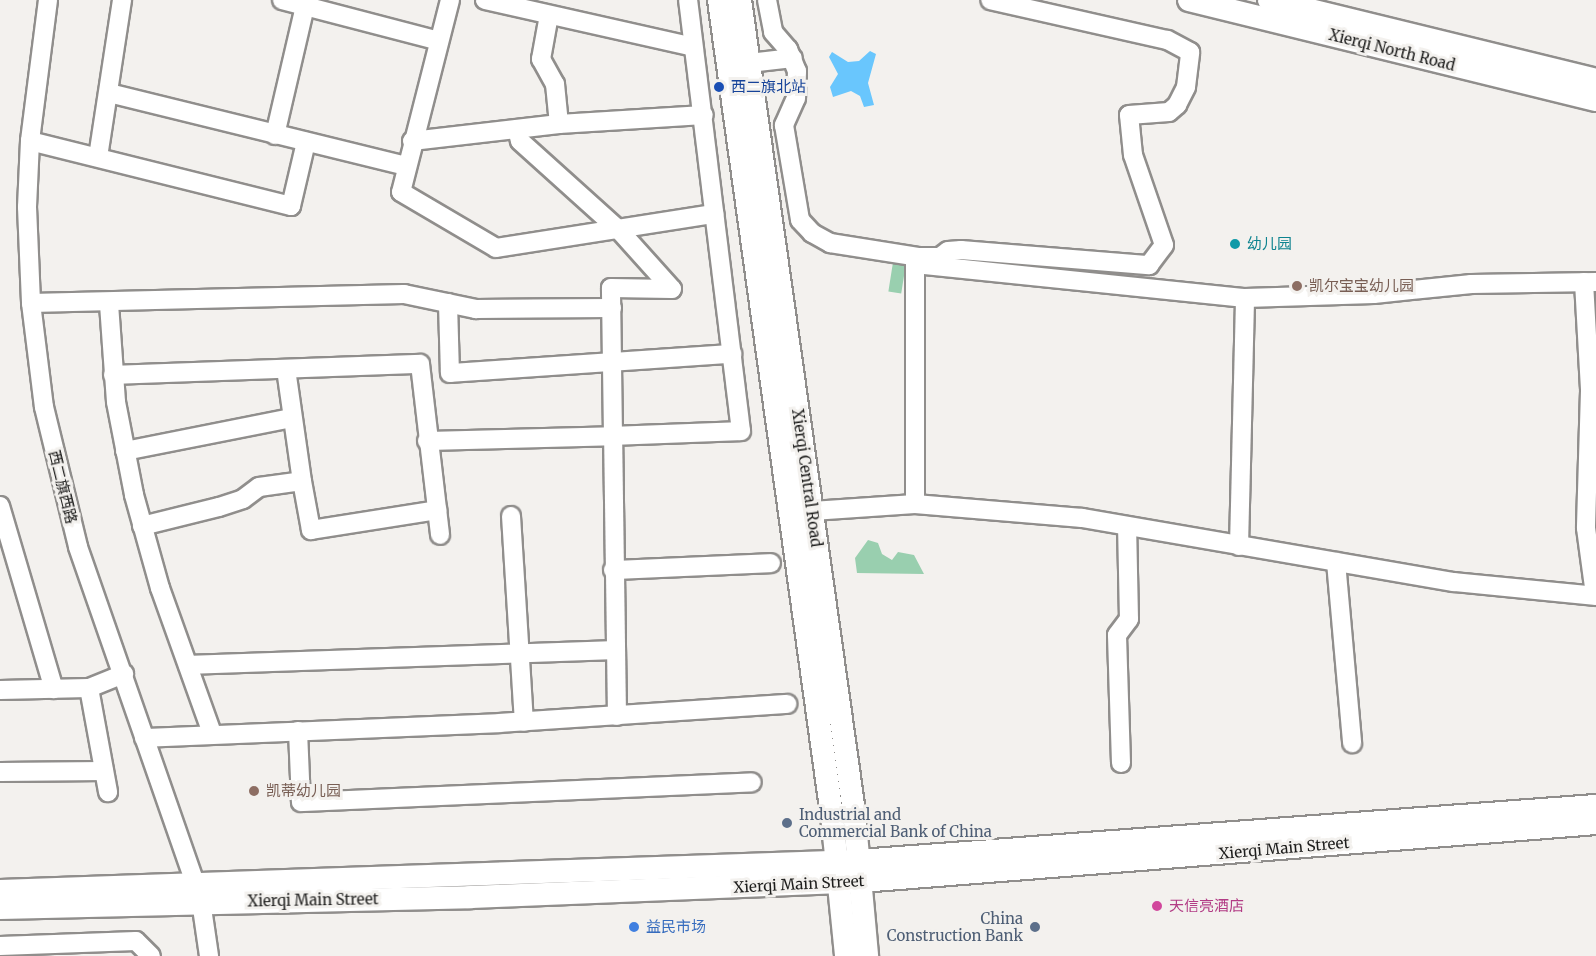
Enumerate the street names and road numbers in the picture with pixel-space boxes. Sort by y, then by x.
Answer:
street label: Xierqi North Road [1327,26,1457,74]
street label: Xierqi Central Road [788,408,826,548]
street label: 西二旗西路 [45,448,81,526]
street label: Xierqi Main Street [1218,833,1350,863]
street label: Xierqi Main Street [733,872,865,896]
street label: Xierqi Main Street [247,890,379,910]

